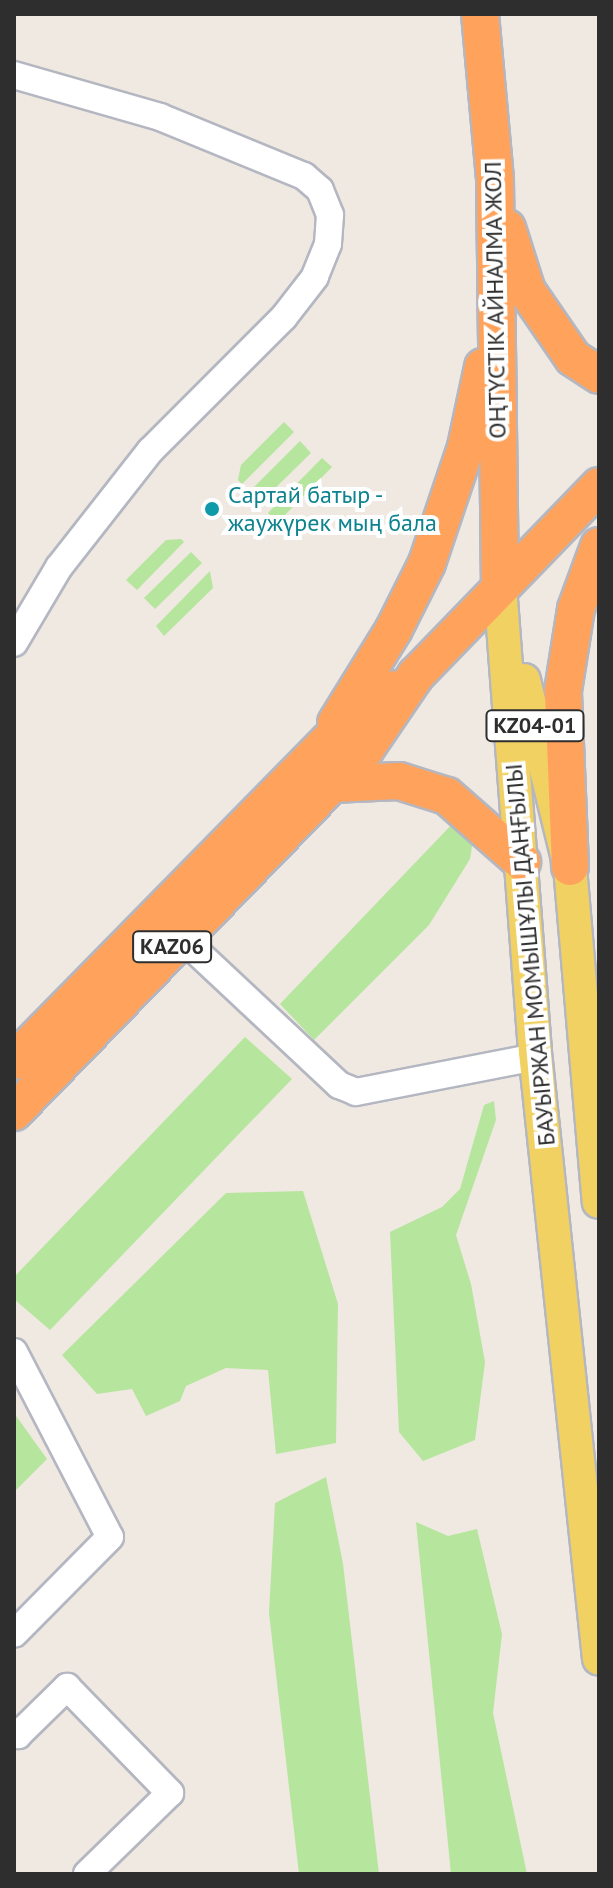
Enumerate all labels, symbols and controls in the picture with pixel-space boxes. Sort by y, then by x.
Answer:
street label: ОҢТҮСТІК АЙНАЛМА ЖОЛ [478,160,512,440]
place label: Сартай батыр - жаужүрек мың бала [228,481,437,537]
marker: Сартай батыр - жаужүрек мың бала [203,500,221,518]
road number: KZ04-01 [485,708,585,744]
street label: БАУЫРЖАН МОМЫШҰЛЫ ДАҢҒЫЛЫ [499,762,561,1148]
road number: KАZ06 [132,929,212,965]

